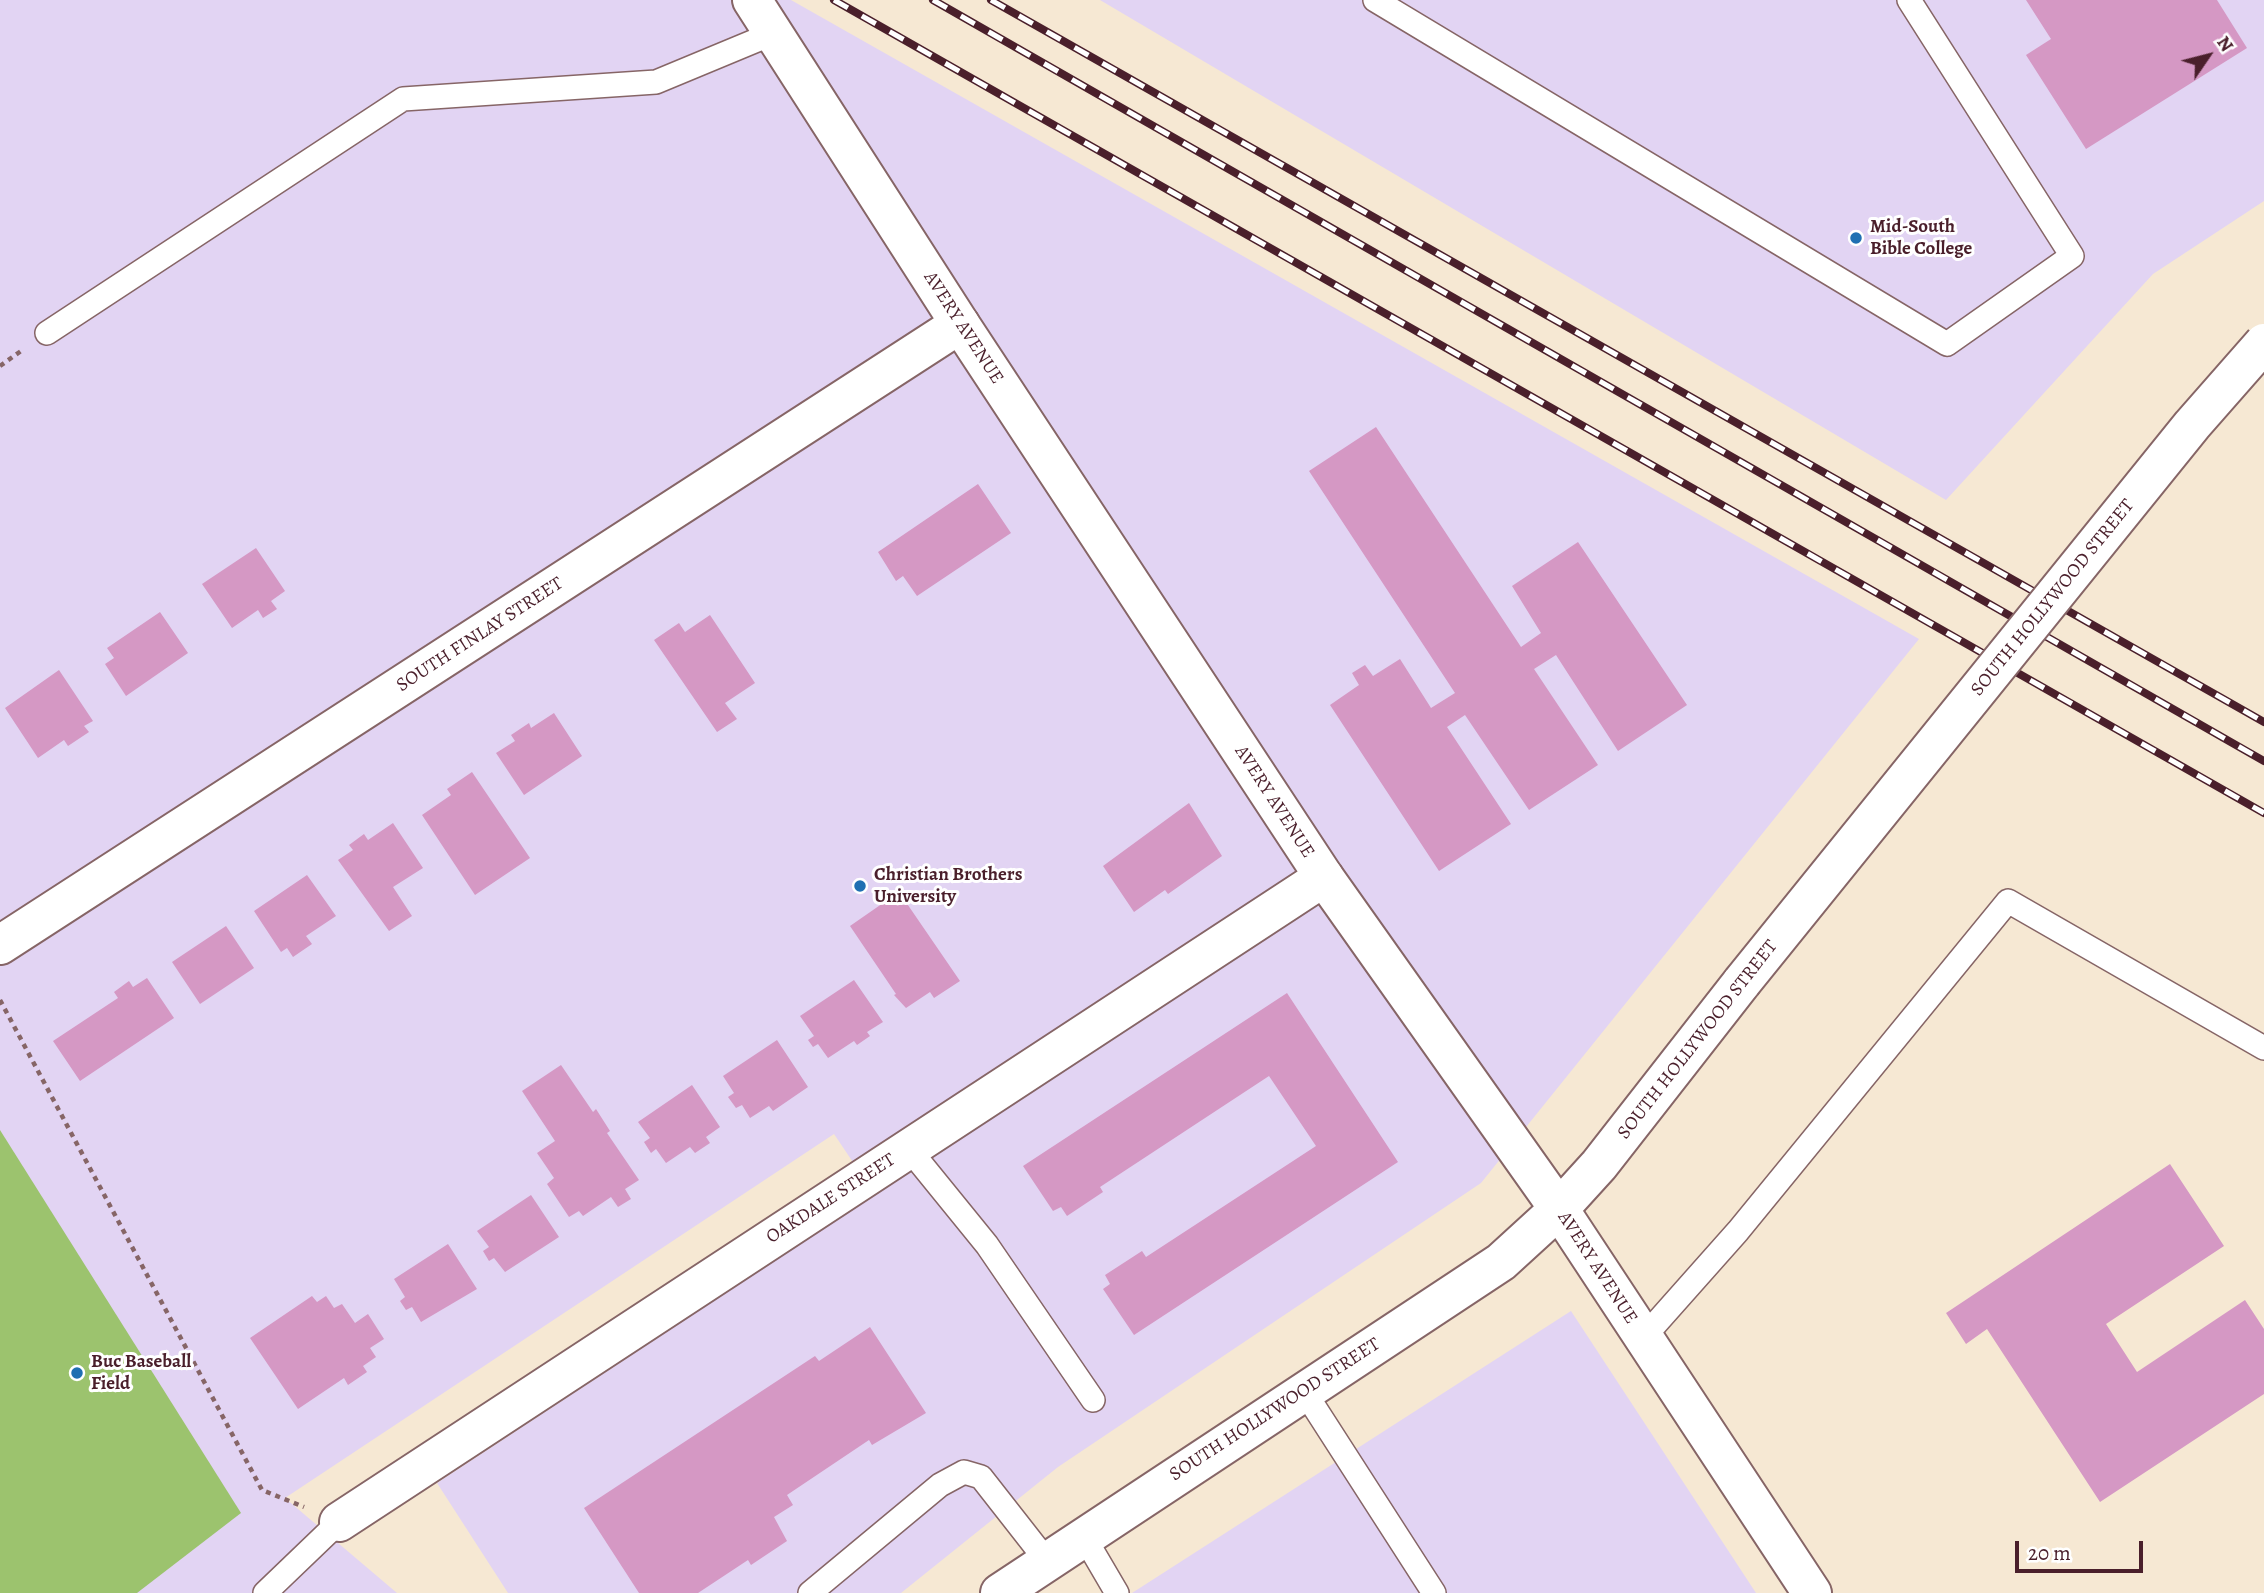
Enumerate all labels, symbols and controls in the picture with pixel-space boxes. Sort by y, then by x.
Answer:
north arrow [2173,21,2243,91]
text: N [2211,31,2240,57]
place label: Mid-South Bible College [1870,216,1972,260]
marker: Mid-South Bible College [1848,230,1864,246]
street label: AVERY AVENUE [918,267,1008,389]
street label: SOUTH HOLLYWOOD STREET [1967,495,2139,701]
street label: SOUTH FINLAY STREET [392,573,568,697]
street label: AVERY AVENUE [1229,741,1319,863]
place label: Christian Brothers University [874,864,1022,908]
marker: Christian Brothers University [852,878,868,894]
street label: SOUTH HOLLYWOOD STREET [1613,936,1783,1144]
street label: OAKDALE STREET [762,1149,900,1249]
street label: AVERY AVENUE [1552,1207,1642,1329]
street label: SOUTH HOLLYWOOD STREET [1165,1333,1385,1487]
place label: Buc Baseball Field [91,1351,191,1395]
marker: Buc Baseball Field [69,1365,85,1381]
scale bar [2019,1526,2147,1570]
text: 20 m [2028,1539,2071,1567]

